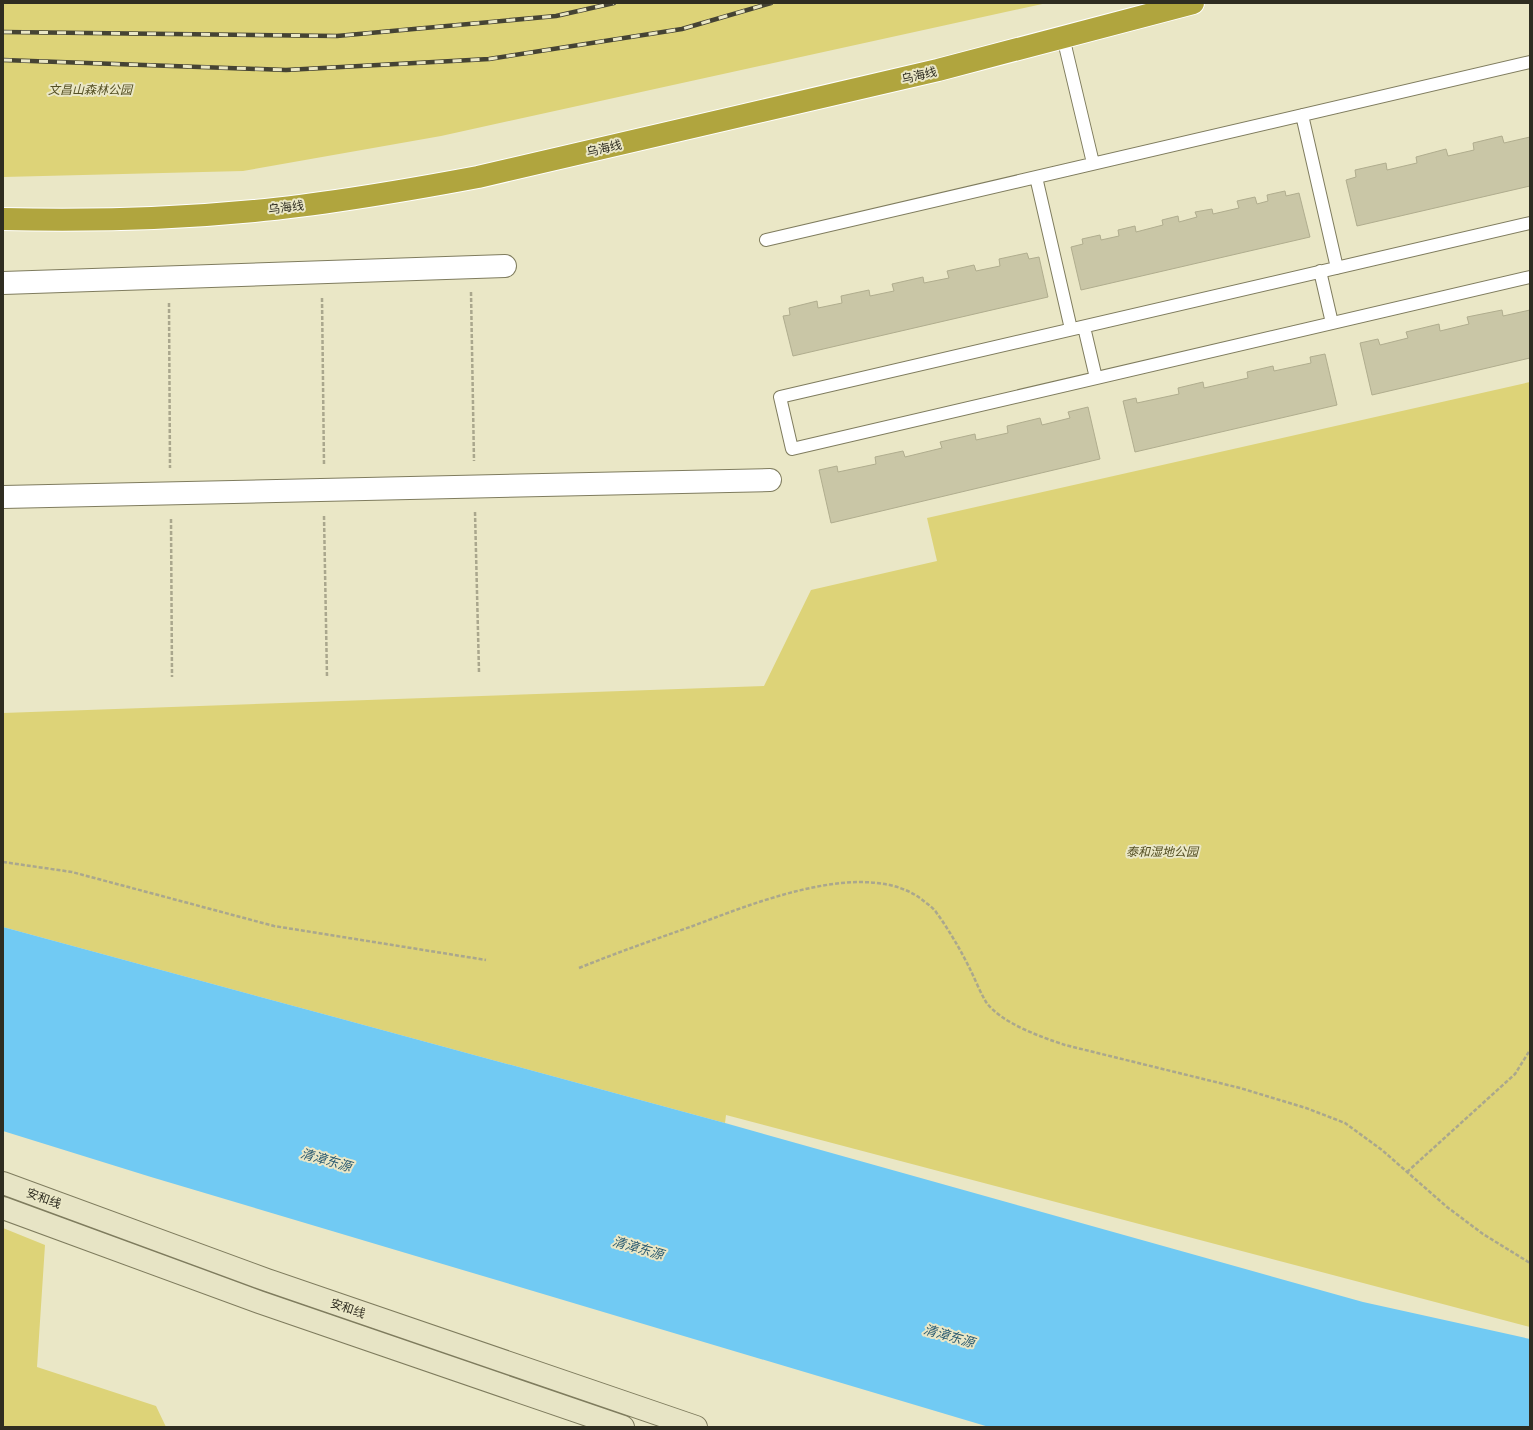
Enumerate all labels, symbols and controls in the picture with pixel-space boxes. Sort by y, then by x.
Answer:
street label: 乌海线 [900,64,938,86]
park label: 文昌山森林公园 [48,82,134,97]
street label: 乌海线 [585,137,623,159]
street label: 乌海线 [267,197,305,217]
park label: 泰和湿地公园 [1126,844,1200,859]
water label: 清漳东源 [299,1145,355,1176]
street label: 安和线 [25,1185,63,1211]
water label: 清漳东源 [611,1233,667,1264]
street label: 安和线 [329,1295,367,1321]
water label: 清漳东源 [922,1321,978,1352]

